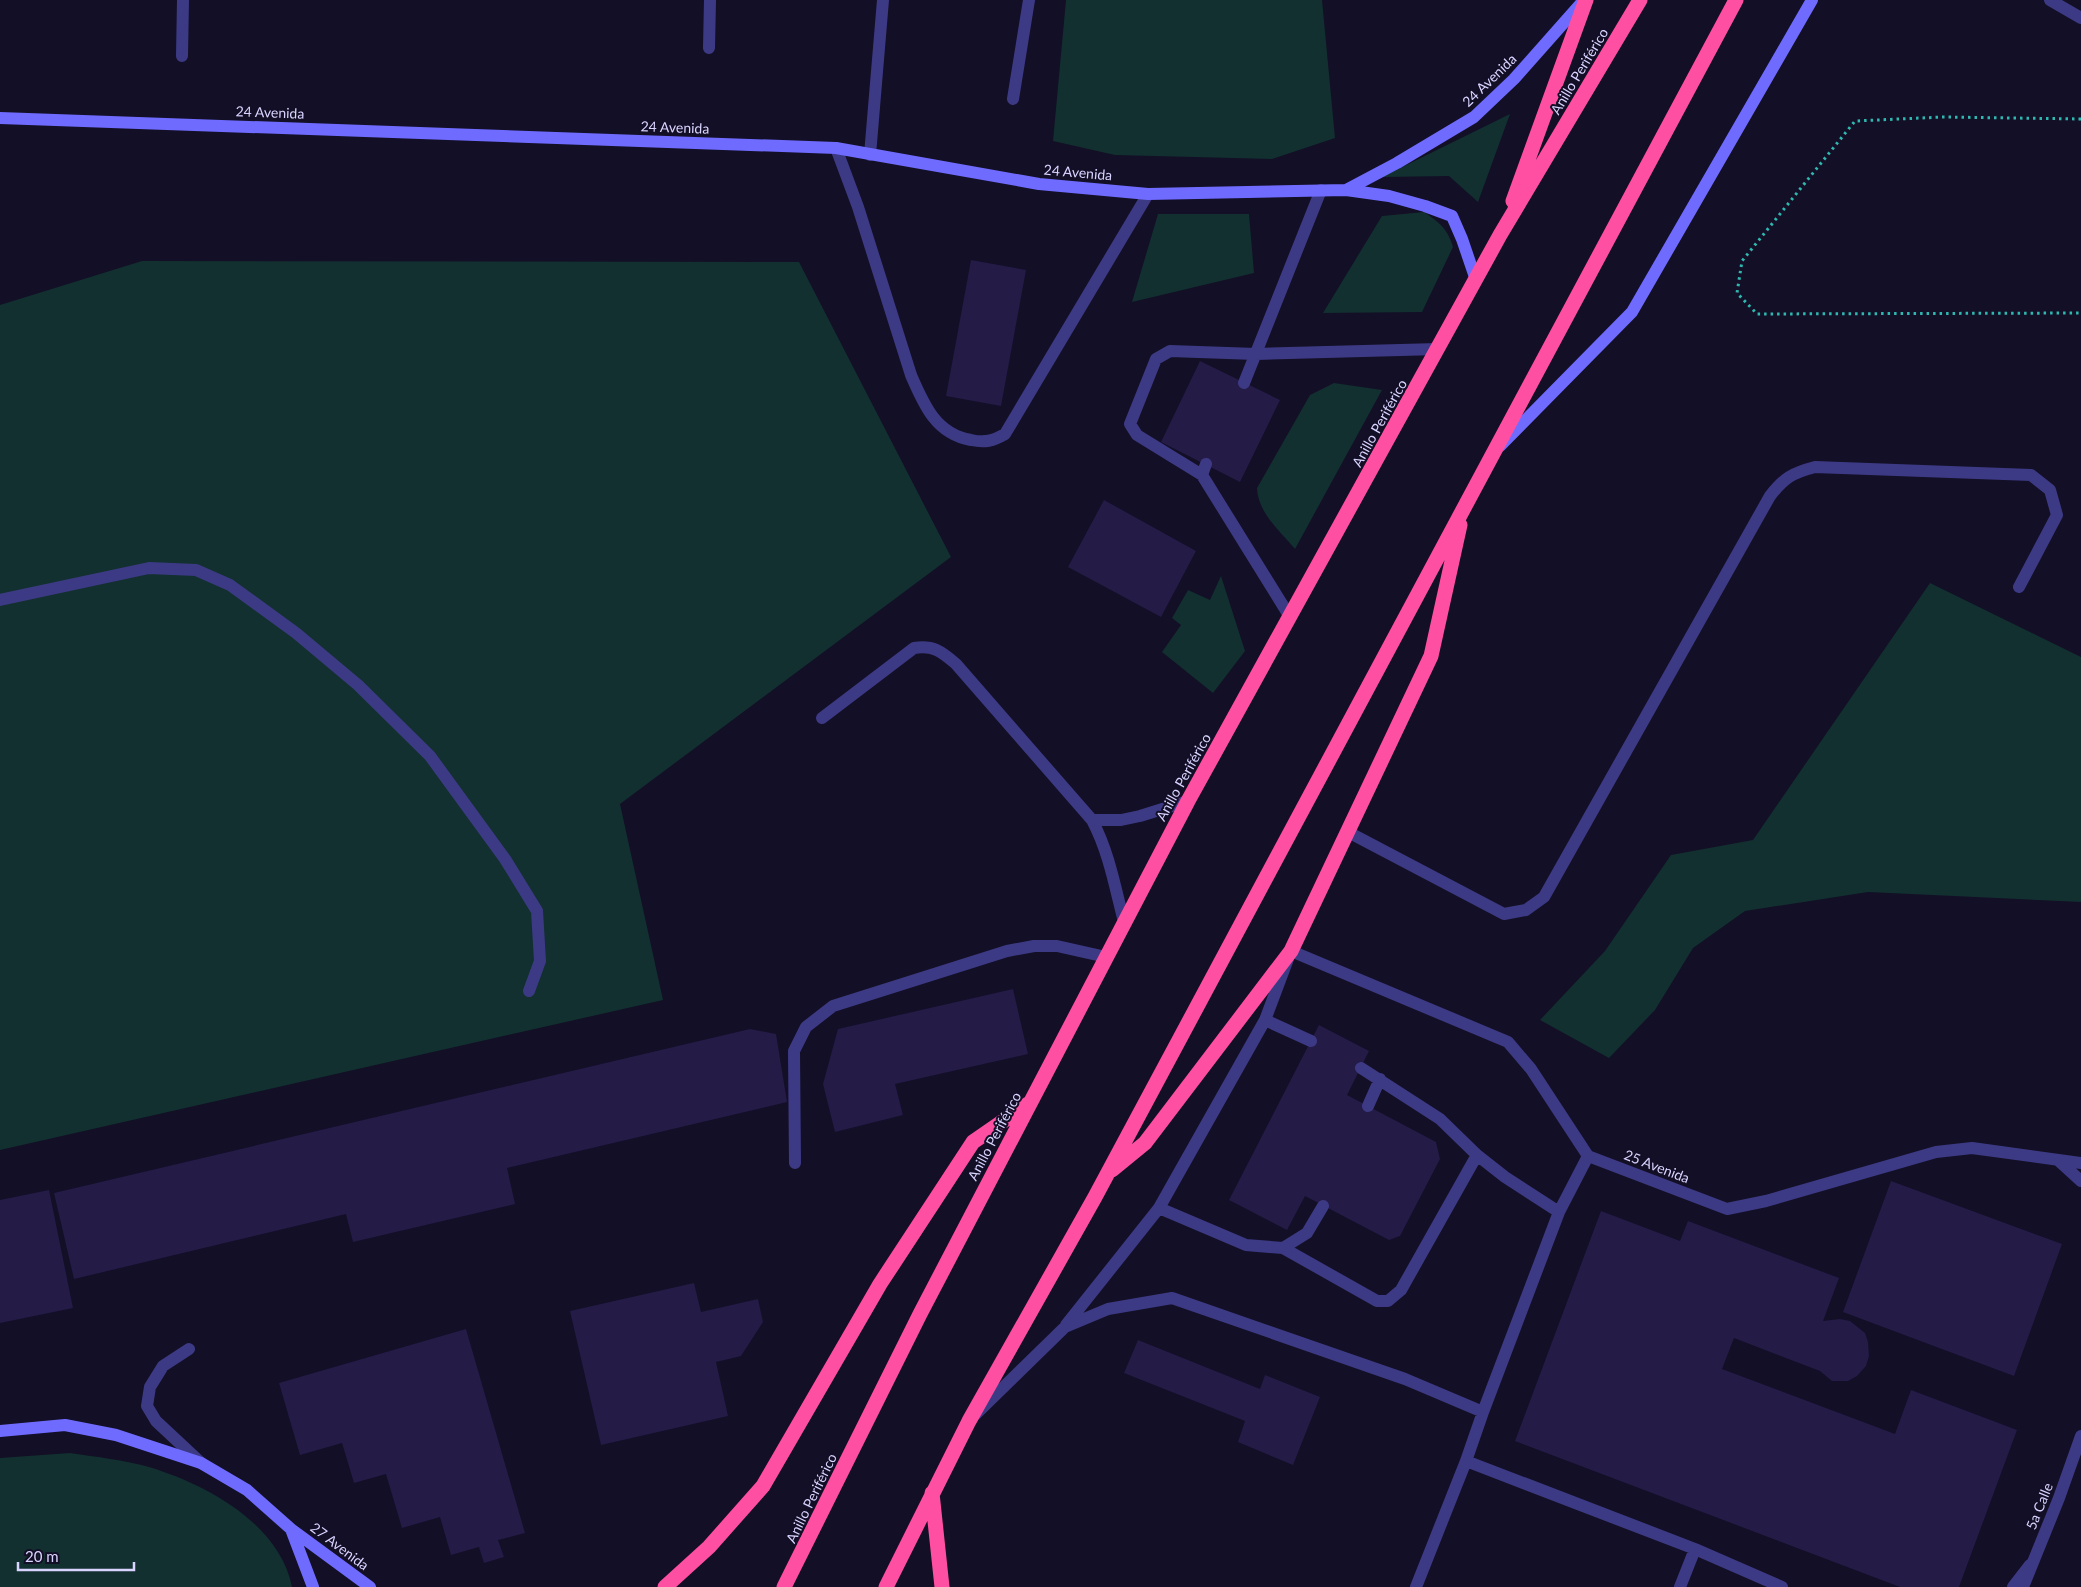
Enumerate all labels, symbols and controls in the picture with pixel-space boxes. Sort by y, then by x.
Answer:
street label: Anillo Periférico [1547,25,1611,117]
street label: 24 Avenida [1458,50,1520,110]
street label: 24 Avenida [235,102,305,122]
street label: 24 Avenida [640,117,710,137]
street label: 24 Avenida [1043,161,1113,183]
street label: Anillo Periférico [1348,376,1410,470]
street label: Anillo Periférico [1152,730,1214,824]
street label: Anillo Periférico [964,1089,1024,1183]
street label: 25 Avenida [1622,1146,1692,1186]
street label: Anillo Periférico [782,1450,840,1546]
street label: 5a Calle [2022,1480,2056,1532]
street label: 27 Avenida [307,1519,373,1573]
scale bar [18,1540,134,1572]
text: 20 m [25,1547,59,1565]

